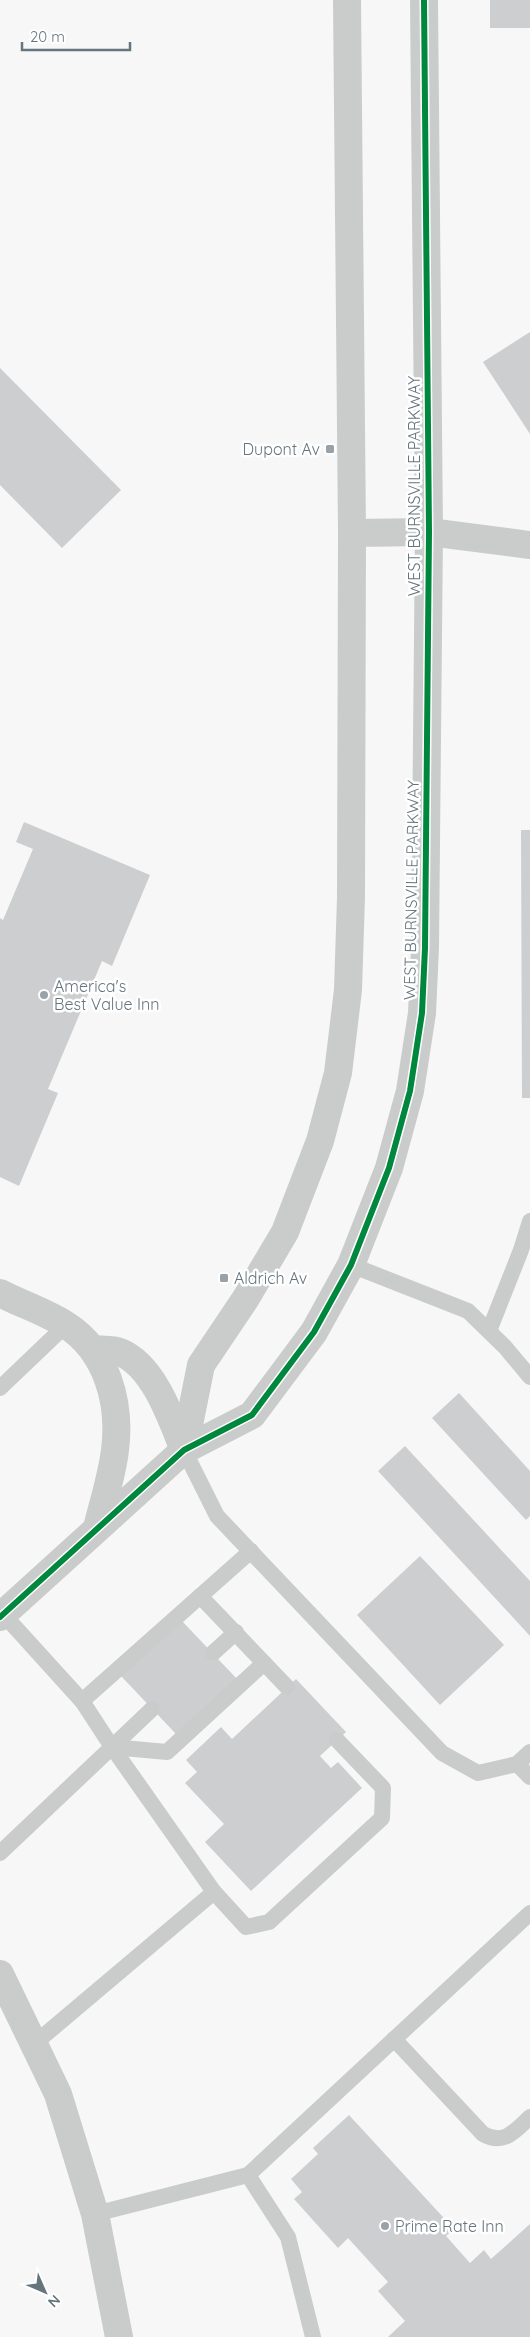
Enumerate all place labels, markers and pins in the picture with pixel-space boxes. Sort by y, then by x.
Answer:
place label: Dupont Av [243,439,320,459]
marker: Dupont Av [324,443,336,455]
place label: America's Best Value Inn [54,976,159,1014]
marker: America's Best Value Inn [38,989,50,1001]
place label: Aldrich Av [234,1268,307,1288]
marker: Aldrich Av [218,1272,230,1284]
place label: Prime Rate Inn [395,2216,504,2236]
marker: Prime Rate Inn [379,2220,391,2232]

